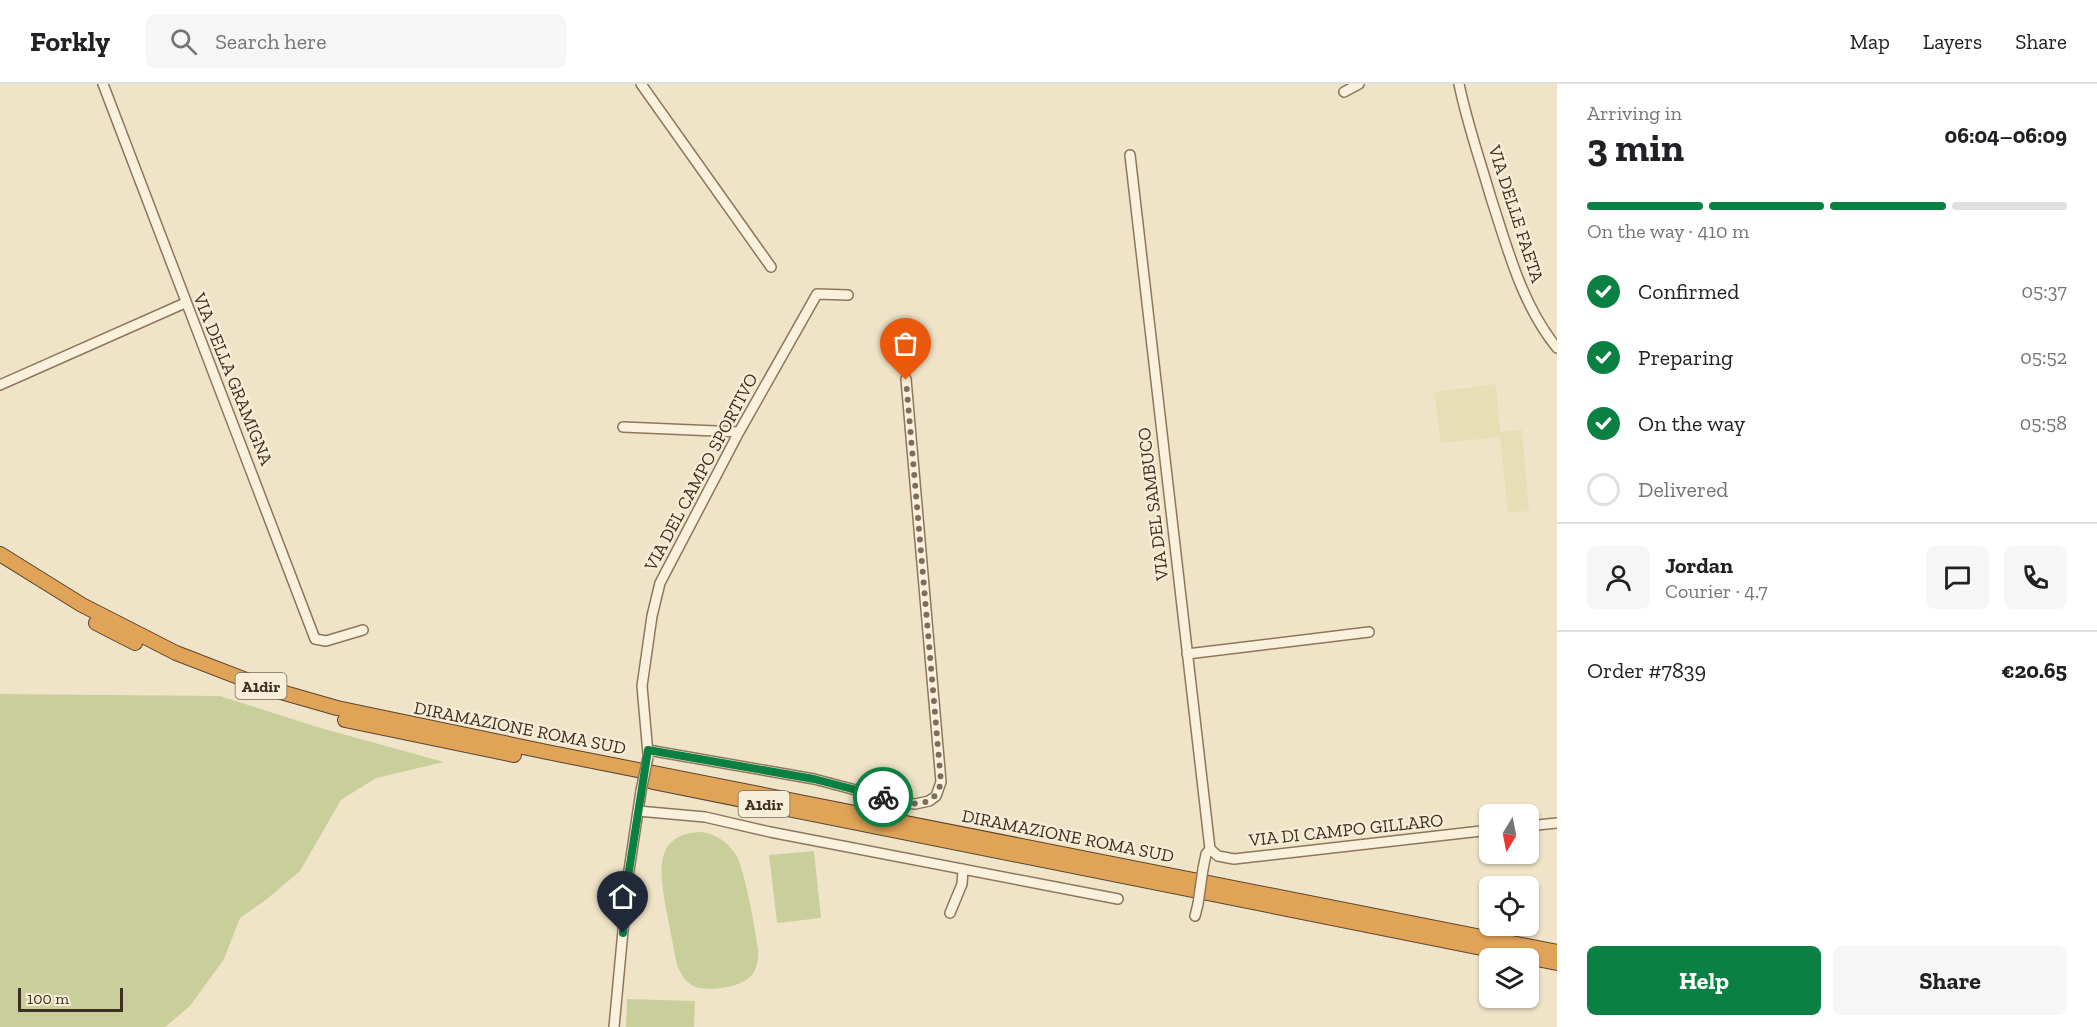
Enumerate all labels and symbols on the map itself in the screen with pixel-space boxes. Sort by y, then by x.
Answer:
street label: VIA DELLE FAETA [1483,142,1549,286]
street label: VIA DELLA GRAMIGNA [188,289,278,469]
pin [880,318,931,380]
street label: VIA DEL CAMPO SPORTIVO [639,369,763,576]
street label: VIA DEL SAMBUCO [1133,426,1173,583]
road number: A1dir [236,673,286,699]
street label: DIRAMAZIONE ROMA SUD [412,697,628,759]
courier [853,767,913,827]
road number: A1dir [738,791,789,817]
north arrow [1479,804,1539,864]
street label: DIRAMAZIONE ROMA SUD [960,805,1176,867]
street label: VIA DI CAMPO GILLARO [1247,809,1444,851]
pin [597,871,648,933]
scale bar [18,985,123,1012]

